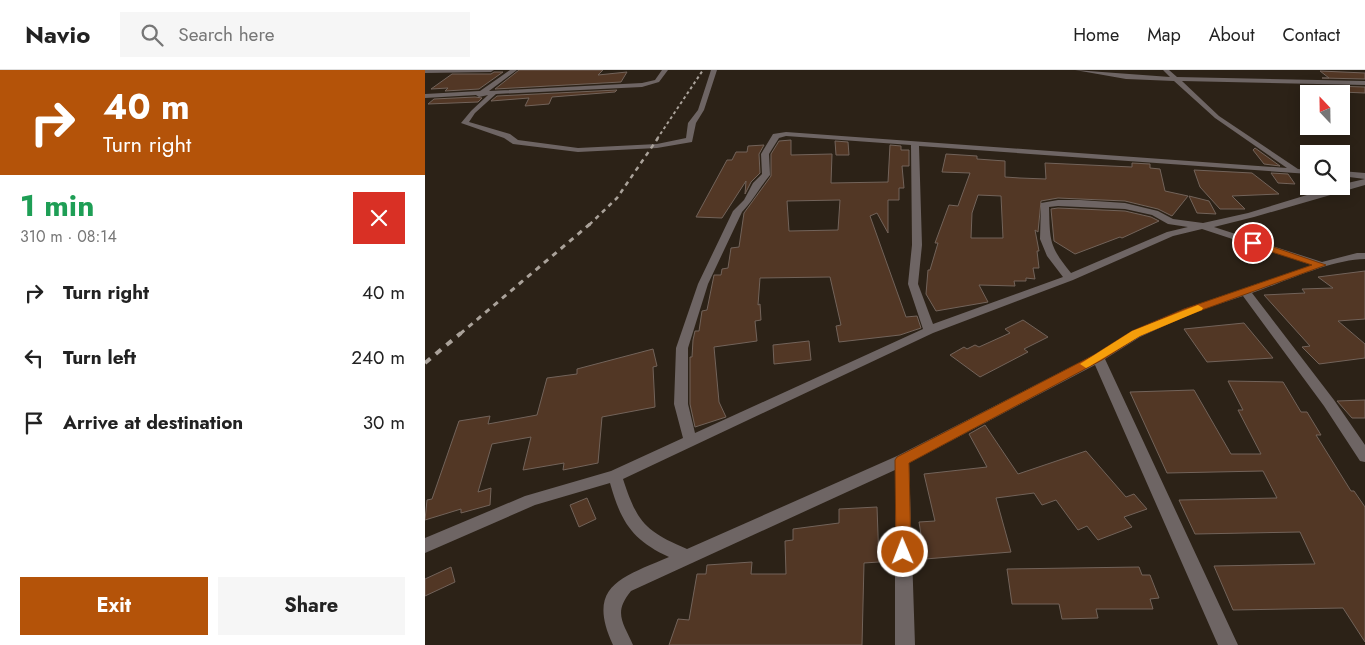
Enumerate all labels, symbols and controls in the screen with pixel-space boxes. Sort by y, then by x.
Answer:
search box [120,12,470,57]
text: Navio [25,17,90,52]
icon: search [138,21,166,49]
text: Search here [178,21,274,48]
text: Home [1073,22,1119,48]
text: Map [1147,22,1181,48]
text: About [1209,22,1254,48]
text: Contact [1282,22,1340,48]
text: 40 m [103,82,190,132]
north arrow [1300,85,1350,135]
map controls [1300,85,1350,195]
icon: right [20,90,85,155]
text: Turn right [103,128,191,160]
button: search [1300,145,1350,195]
text: 1 min [20,184,94,227]
button: close [353,192,405,244]
pin [1232,222,1274,264]
text: 310 m · 08:14 [20,225,117,248]
icon: arrive [1239,229,1267,257]
icon: right [20,279,48,307]
text: Turn right [63,279,149,306]
text: 40 m [362,279,405,306]
icon: left [20,344,48,372]
text: Turn left [63,344,136,371]
text: 240 m [351,344,405,371]
icon: arrive [20,409,48,437]
text: Arrive at destination [63,409,243,436]
text: 30 m [363,409,405,436]
position arrow [876,525,928,577]
button: Exit [20,577,208,635]
button: Share [218,577,405,635]

